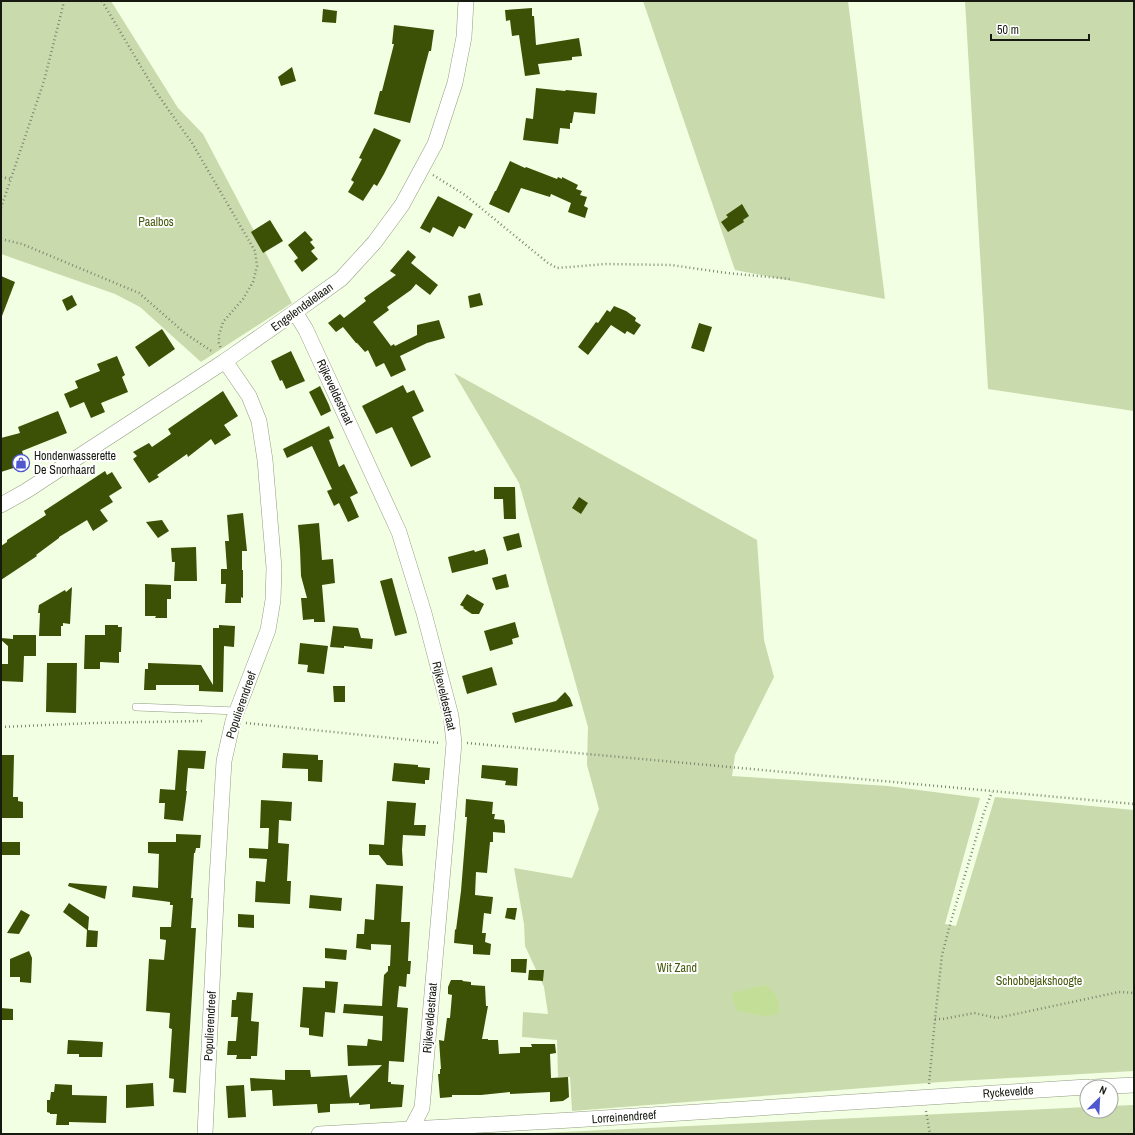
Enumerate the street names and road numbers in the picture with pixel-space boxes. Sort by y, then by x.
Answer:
street label: Engelendalelaan [268,279,336,335]
street label: Rijkeveldestraat [313,357,357,428]
street label: Rijkeveldestraat [428,660,460,732]
street label: Populierendreef [222,669,260,741]
street label: Rijkeveldestraat [419,982,441,1054]
street label: Populierendreef [200,990,220,1061]
street label: Ryckevelde [982,1082,1034,1102]
street label: Lorreinendreef [591,1107,657,1127]

